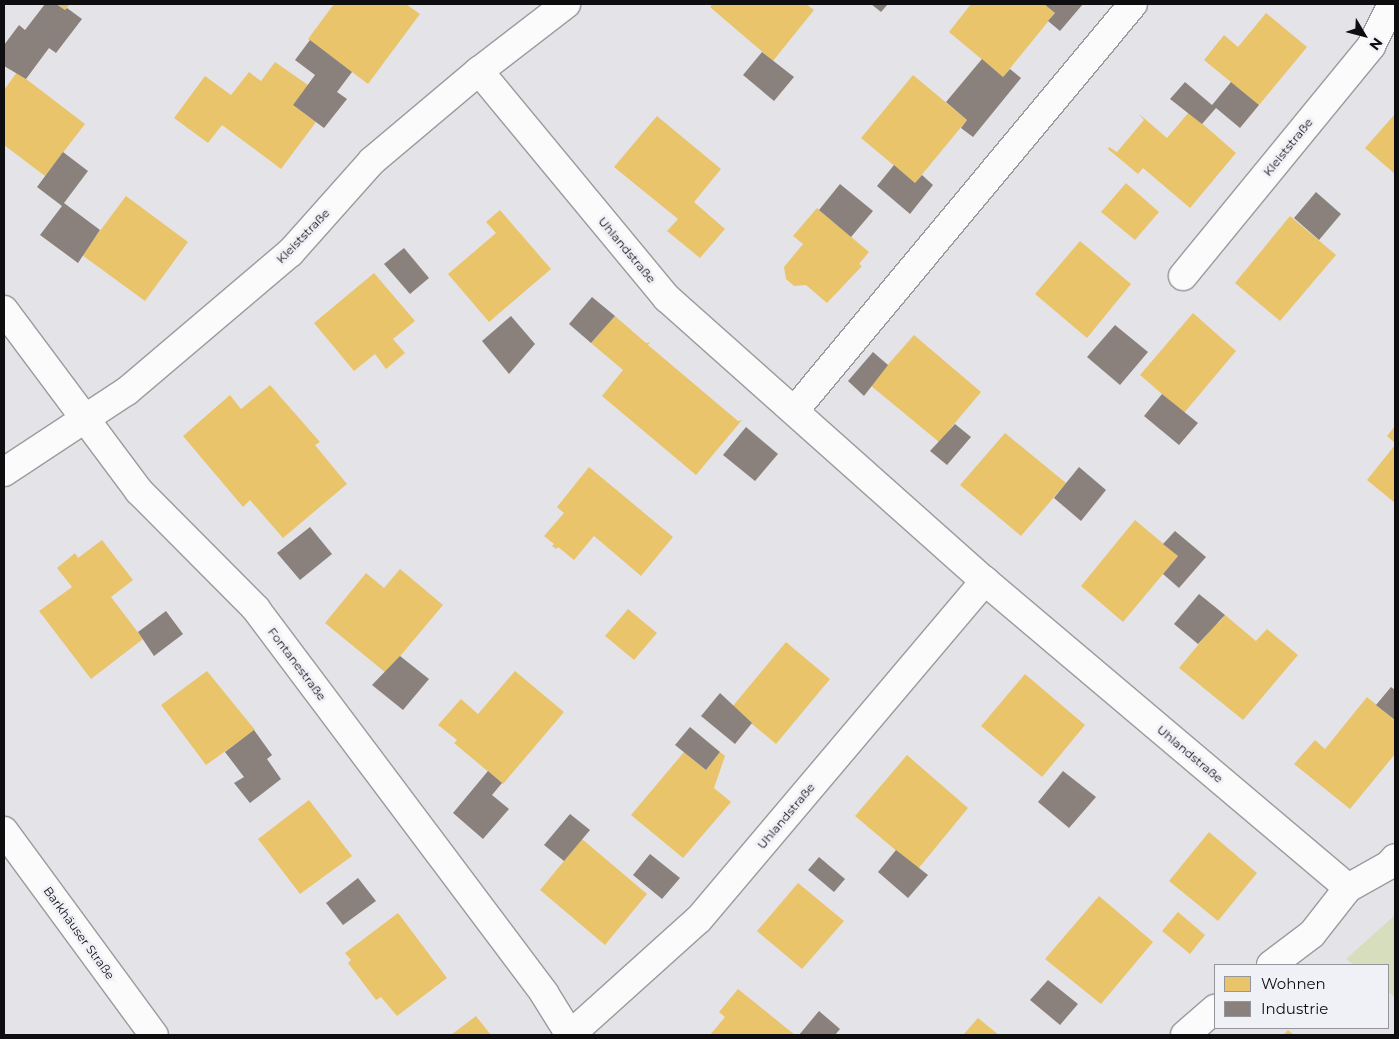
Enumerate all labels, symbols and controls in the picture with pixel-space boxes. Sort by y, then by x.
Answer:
north arrow [1339,10,1389,60]
text: N [1365,34,1387,54]
street label: Kleiststraße [1260,115,1316,179]
street label: Kleiststraße [273,206,333,266]
street label: Uhlandstraße [595,214,659,286]
street label: Fontanestraße [265,625,329,703]
street label: Uhlandstraße [1154,722,1226,786]
street label: Uhlandstraße [754,780,818,852]
street label: Barkhäuser Straße [40,884,118,982]
legend [1214,964,1389,1029]
text: Wohnen [1261,974,1326,993]
text: Industrie [1261,999,1328,1018]

